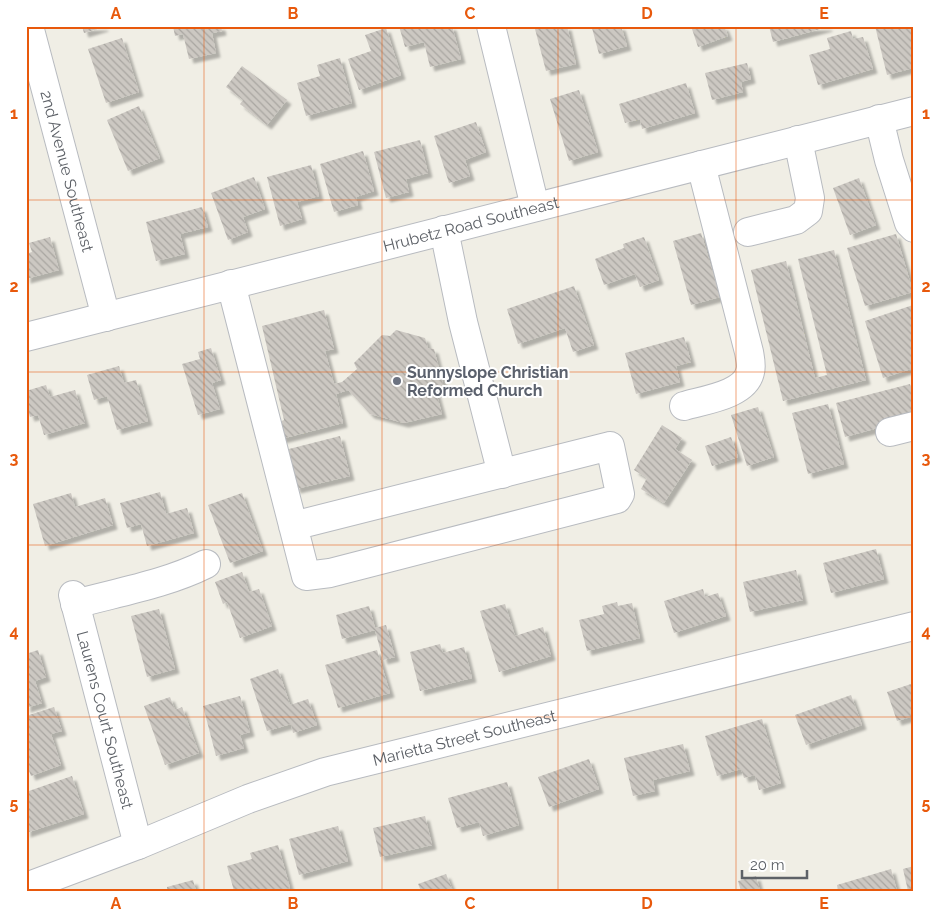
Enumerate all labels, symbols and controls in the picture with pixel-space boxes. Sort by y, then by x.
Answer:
text: A [111,4,122,23]
text: B [288,4,299,23]
text: C [465,4,476,23]
text: D [641,4,653,23]
text: E [819,4,829,23]
street label: 2nd Avenue Southeast [37,88,98,254]
text: 1 [10,104,18,123]
text: 1 [922,104,930,123]
street label: Hrubetz Road Southeast [381,192,561,255]
text: 2 [9,277,19,296]
text: 2 [921,277,931,296]
place label: Sunnyslope Christian Reformed Church [407,363,569,400]
marker: Sunnyslope Christian Reformed Church [391,375,403,387]
text: 3 [10,449,19,468]
text: 3 [922,449,931,468]
text: 4 [9,622,19,641]
text: 4 [921,622,931,641]
street label: Laurens Court Southeast [73,629,138,812]
street label: Marietta Street Southeast [371,705,558,769]
text: 5 [10,794,19,813]
text: 5 [922,794,931,813]
scale bar [742,847,808,879]
text: 20 m [750,856,785,874]
text: A [111,894,122,913]
text: B [288,894,299,913]
text: C [465,894,476,913]
text: D [641,894,653,913]
text: E [819,894,829,913]

